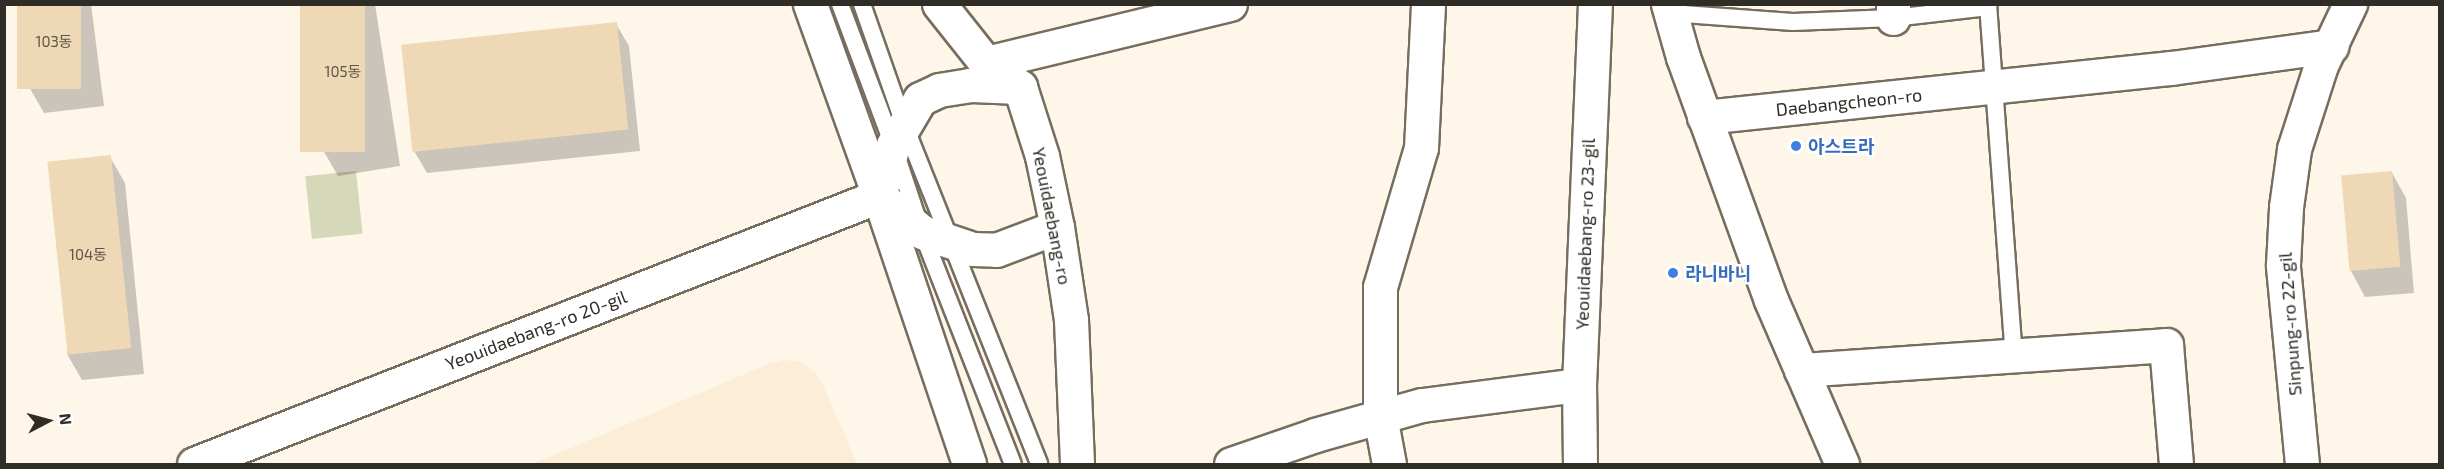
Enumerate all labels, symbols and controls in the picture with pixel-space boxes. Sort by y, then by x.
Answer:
house number: 103동 [35,33,73,51]
house number: 105동 [325,63,361,81]
street label: Daebangcheon-ro [1775,84,1923,120]
place label: 아스트라 [1808,135,1874,157]
street label: Yeouidaebang-ro 23-gil [1571,138,1599,330]
marker: 아스트라 [1789,139,1803,153]
street label: Yeouidaebang-ro [1028,145,1076,287]
house number: 104동 [69,246,107,264]
street label: Sinpung-ro 22-gil [2274,252,2306,396]
place label: 라니바니 [1685,262,1751,284]
marker: 라니바니 [1666,266,1680,280]
street label: Yeouidaebang-ro 20-gil [442,285,630,375]
north arrow [18,391,78,451]
text: N [56,412,76,426]

